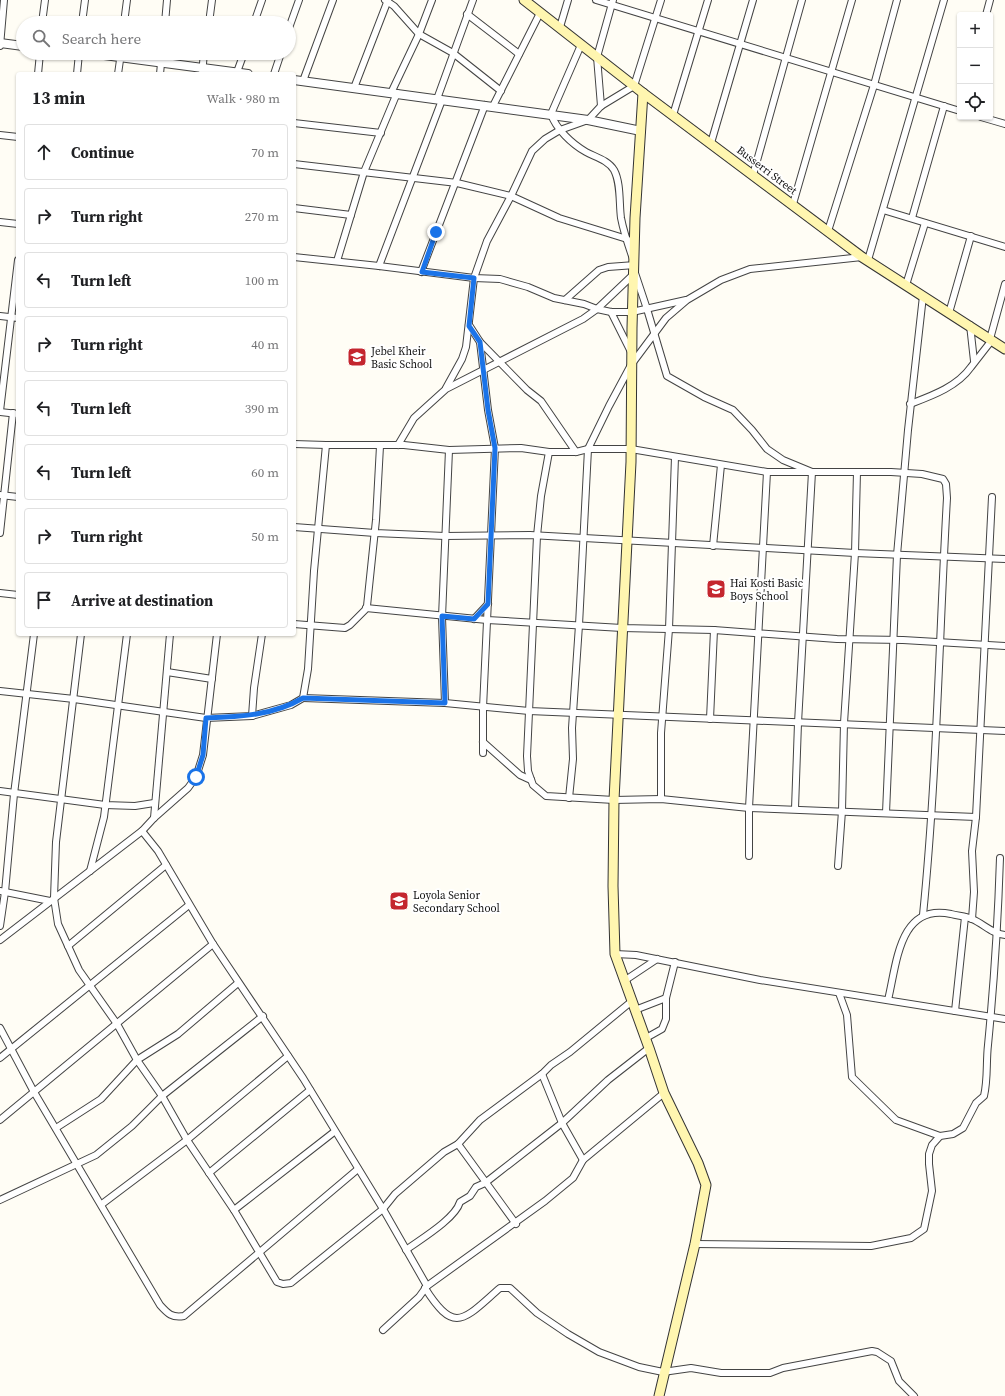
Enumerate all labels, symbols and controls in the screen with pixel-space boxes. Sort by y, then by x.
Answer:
map controls [957,12,993,120]
button: + [957,12,993,48]
search box [16,16,296,60]
icon: search [30,27,52,49]
text: Search here [62,28,141,49]
button: − [957,48,993,84]
button: locate [957,84,993,120]
text: 13 min [32,86,85,110]
text: Walk · 980 m [207,90,280,107]
icon: ahead [33,141,55,163]
text: Continue [71,142,134,163]
street label: Busserri Street [733,143,800,198]
text: 70 m [251,144,279,161]
icon: right [33,205,55,227]
text: Turn right [71,206,143,227]
text: 270 m [245,208,279,225]
route end [427,223,445,241]
icon: left [33,269,55,291]
text: Turn left [71,270,131,291]
text: 100 m [245,272,279,289]
icon: right [33,333,55,355]
text: Turn right [71,334,143,355]
text: 40 m [251,336,279,353]
place label: Jebel Kheir Basic School [370,344,432,372]
school or university icon: Jebel Kheir Basic School [346,346,368,368]
icon: left [33,397,55,419]
text: Turn left [71,398,131,419]
text: 390 m [245,400,279,417]
icon: left [33,461,55,483]
text: Turn left [71,462,131,483]
text: 60 m [251,464,279,481]
icon: right [33,525,55,547]
text: Turn right [71,526,143,547]
text: 50 m [251,528,279,545]
place label: Hai Kosti Basic Boys School [730,576,804,604]
school or university icon: Hai Kosti Basic Boys School [705,578,727,600]
icon: arrive [33,589,55,611]
text: Arrive at destination [71,590,213,611]
route start [187,768,205,786]
place label: Loyola Senior Secondary School [413,888,500,916]
school or university icon: Loyola Senior Secondary School [388,890,410,912]

